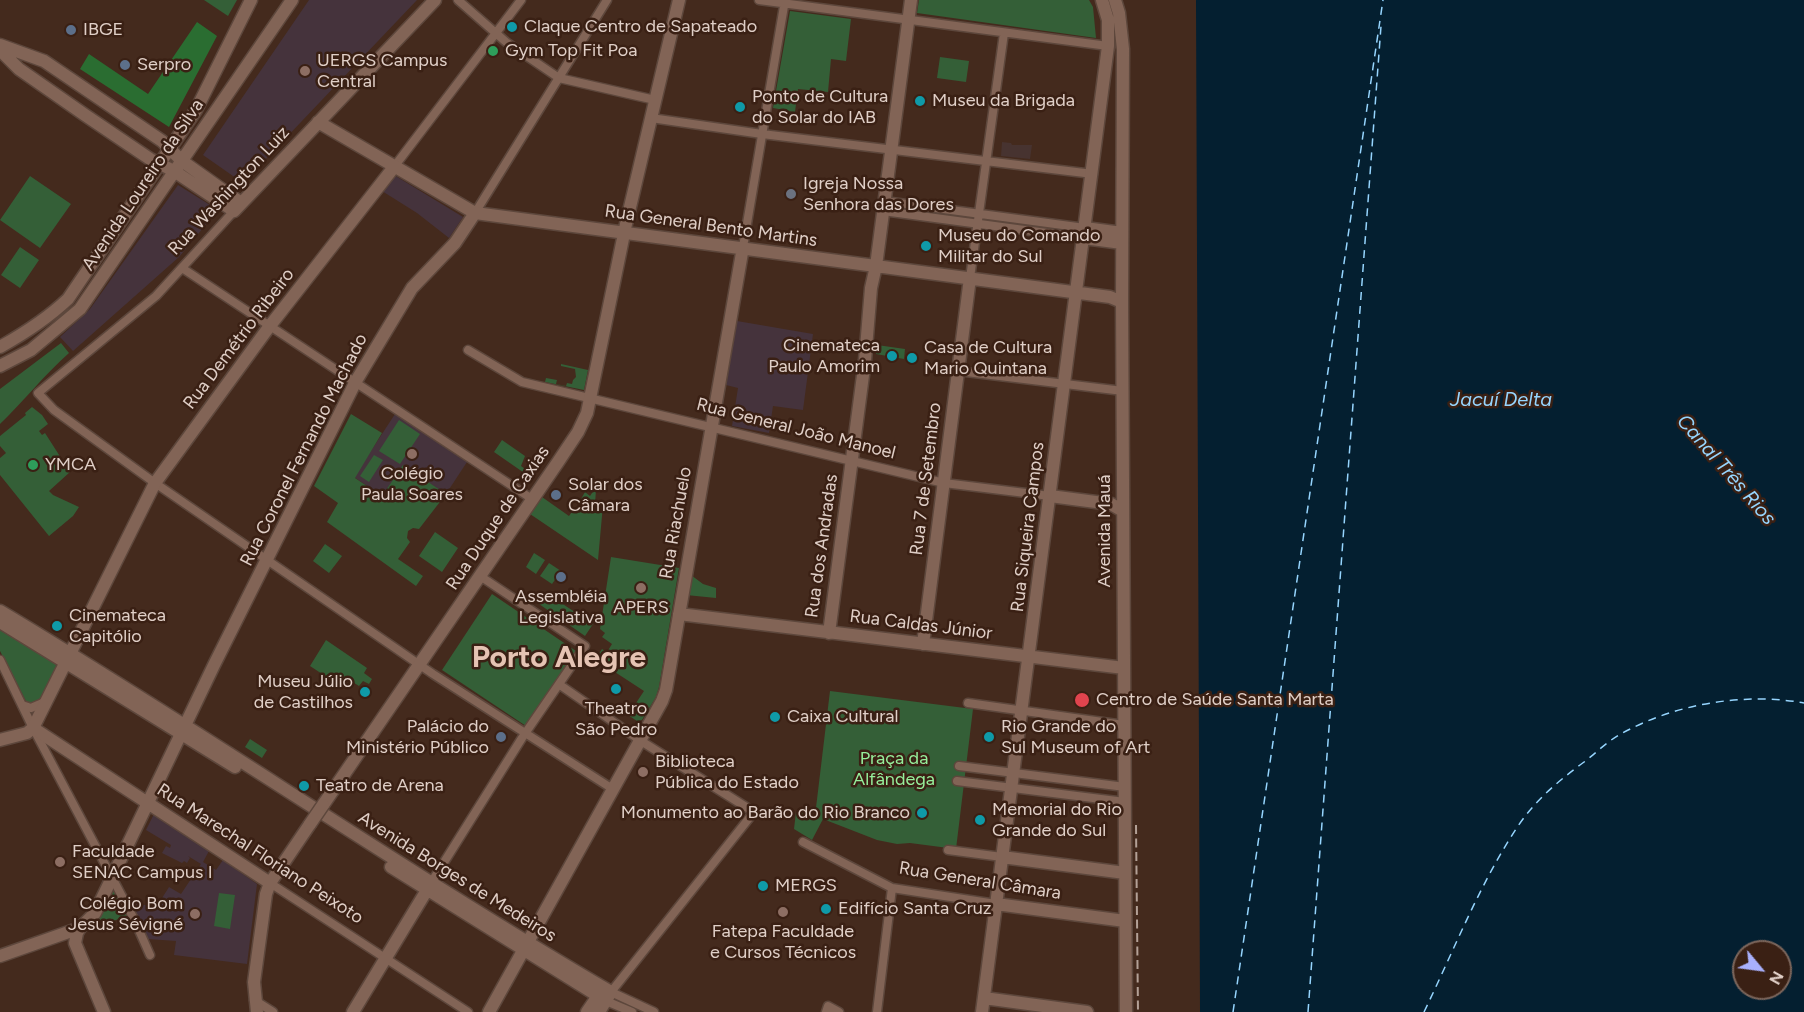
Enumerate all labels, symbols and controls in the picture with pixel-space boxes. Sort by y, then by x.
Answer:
place label: Claque Centro de Sapateado [524,16,757,38]
place label: IBGE [83,19,123,41]
marker: Claque Centro de Sapateado [505,20,519,34]
marker: IBGE [64,23,78,37]
place label: Gym Top Fit Poa [505,40,637,62]
marker: Gym Top Fit Poa [486,44,500,58]
place label: UERGS Campus Central [317,50,447,92]
place label: Serpro [137,54,191,76]
marker: Serpro [118,58,132,72]
marker: UERGS Campus Central [298,64,312,78]
place label: Ponto de Cultura do Solar do IAB [752,86,888,128]
place label: Museu da Brigada [932,90,1075,112]
marker: Museu da Brigada [913,94,927,108]
street label: Avenida Loureiro da Silva [78,95,208,275]
marker: Ponto de Cultura do Solar do IAB [733,100,747,114]
street label: Rua Washington Luiz [164,122,294,260]
place label: Igreja Nossa Senhora das Dores [803,173,954,216]
marker: Igreja Nossa Senhora das Dores [784,187,798,201]
street label: Rua General Bento Martins [603,200,819,252]
place label: Museu do Comando Militar do Sul [938,225,1100,268]
marker: Museu do Comando Militar do Sul [919,239,933,253]
street label: Rua Demétrio Ribeiro [179,264,299,414]
street label: Rua Coronel Fernando Machado [236,330,372,570]
place label: Cinemateca Paulo Amorim [768,335,880,378]
place label: Casa de Cultura Mario Quintana [924,337,1052,380]
marker: Cinemateca Paulo Amorim [885,349,899,363]
marker: Casa de Cultura Mario Quintana [905,351,919,365]
water label: Jacuí Delta [1450,388,1552,412]
street label: Rua General João Manoel [694,394,898,464]
street label: Rua 7 de Setembro [906,401,946,557]
water label: Canal Três Rios [1671,410,1781,530]
street label: Rua Siqueira Campos [1007,441,1049,613]
street label: Rua Duque de Caxias [442,442,554,594]
marker: Colégio Paula Soares [405,447,419,461]
place label: YMCA [45,454,96,476]
marker: YMCA [26,458,40,472]
place label: Colégio Paula Soares [361,463,463,506]
street label: Rua Riachuelo [655,465,697,581]
street label: Rua dos Andradas [801,473,843,619]
place label: Solar dos Câmara [568,474,643,516]
street label: Avenida Mauá [1094,475,1116,587]
marker: Solar dos Câmara [549,488,563,502]
marker: Assembléia Legislativa [554,570,568,584]
marker: APERS [634,581,648,595]
place label: Assembléia Legislativa [515,586,607,628]
place label: APERS [613,597,669,619]
place label: Cinemateca Capitólio [69,605,166,648]
street label: Rua Caldas Júnior [848,606,994,644]
marker: Cinemateca Capitólio [50,619,64,633]
district label: Porto Alegre [472,640,646,676]
place label: Museu Júlio de Castilhos [254,671,353,714]
marker: Theatro São Pedro [609,682,623,696]
marker: Museu Júlio de Castilhos [358,685,372,699]
place label: Centro de Saúde Santa Marta [1096,689,1334,711]
marker: Centro de Saúde Santa Marta [1073,691,1091,709]
place label: Theatro São Pedro [575,698,657,740]
place label: Caixa Cultural [787,706,898,728]
marker: Caixa Cultural [768,710,782,724]
place label: Palácio do Ministério Público [346,716,489,758]
place label: Rio Grande do Sul Museum of Art [1001,716,1150,758]
marker: Palácio do Ministério Público [494,730,508,744]
marker: Rio Grande do Sul Museum of Art [982,730,996,744]
park label: Praça da Alfândega [853,748,935,790]
place label: Biblioteca Pública do Estado [655,751,799,794]
marker: Biblioteca Pública do Estado [636,765,650,779]
place label: Teatro de Arena [316,775,444,797]
street label: Rua Marechal Floriano Peixoto [153,779,367,929]
marker: Teatro de Arena [297,779,311,793]
place label: Memorial do Rio Grande do Sul [992,799,1122,842]
place label: Monumento ao Barão do Rio Branco [621,802,910,824]
marker: Monumento ao Barão do Rio Branco [915,806,929,820]
street label: Avenida Borges de Medeiros [354,807,560,947]
marker: Memorial do Rio Grande do Sul [973,813,987,827]
place label: Faculdade SENAC Campus I [72,841,213,884]
marker: Faculdade SENAC Campus I [53,855,67,869]
street label: Rua General Câmara [897,858,1063,904]
place label: MERGS [775,875,837,897]
marker: MERGS [756,879,770,893]
place label: Colégio Bom Jesus Sévigné [68,893,183,936]
place label: Edifício Santa Cruz [838,898,992,920]
marker: Edifício Santa Cruz [819,902,833,916]
marker: Fatepa Faculdade e Cursos Técnicos [776,905,790,919]
marker: Colégio Bom Jesus Sévigné [188,907,202,921]
place label: Fatepa Faculdade e Cursos Técnicos [710,921,856,964]
north arrow [1732,940,1792,1000]
text: N [1765,968,1788,988]

